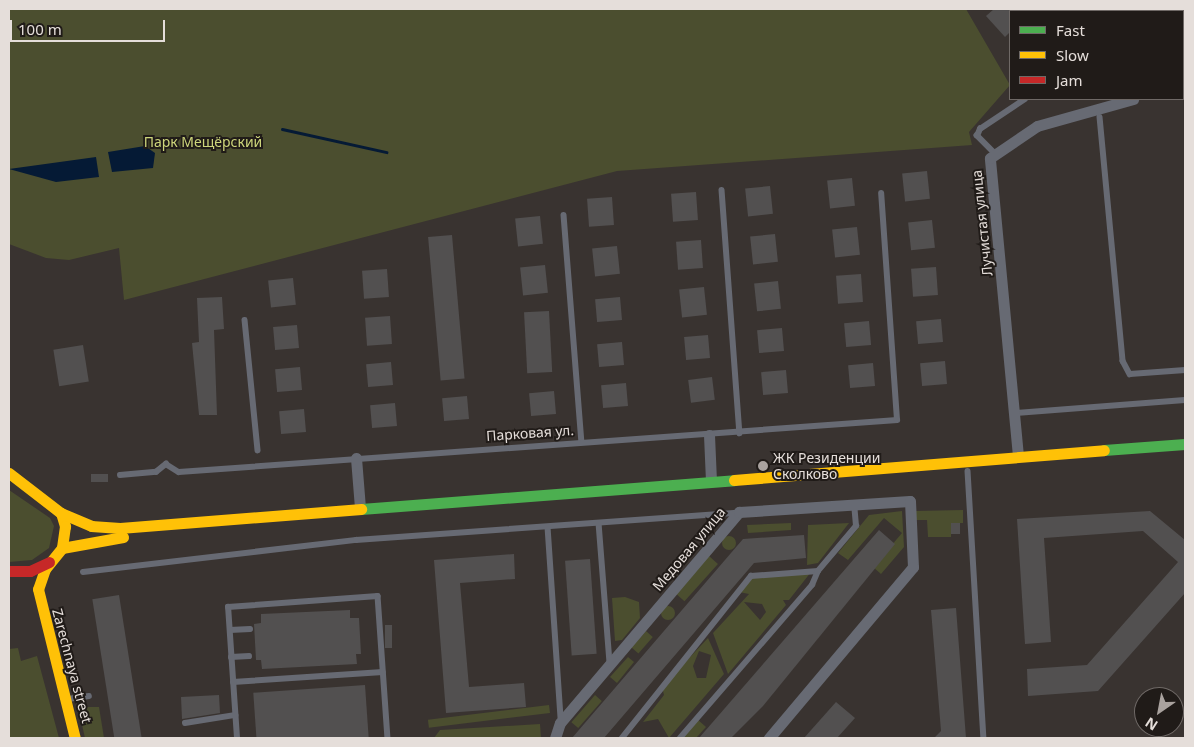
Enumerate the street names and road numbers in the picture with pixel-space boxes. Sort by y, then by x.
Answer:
street label: Лучистая улица [968,169,996,277]
street label: Парковая ул. [486,422,574,444]
street label: Медовая улица [649,504,729,594]
street label: Zarechnaya street [49,607,95,725]

